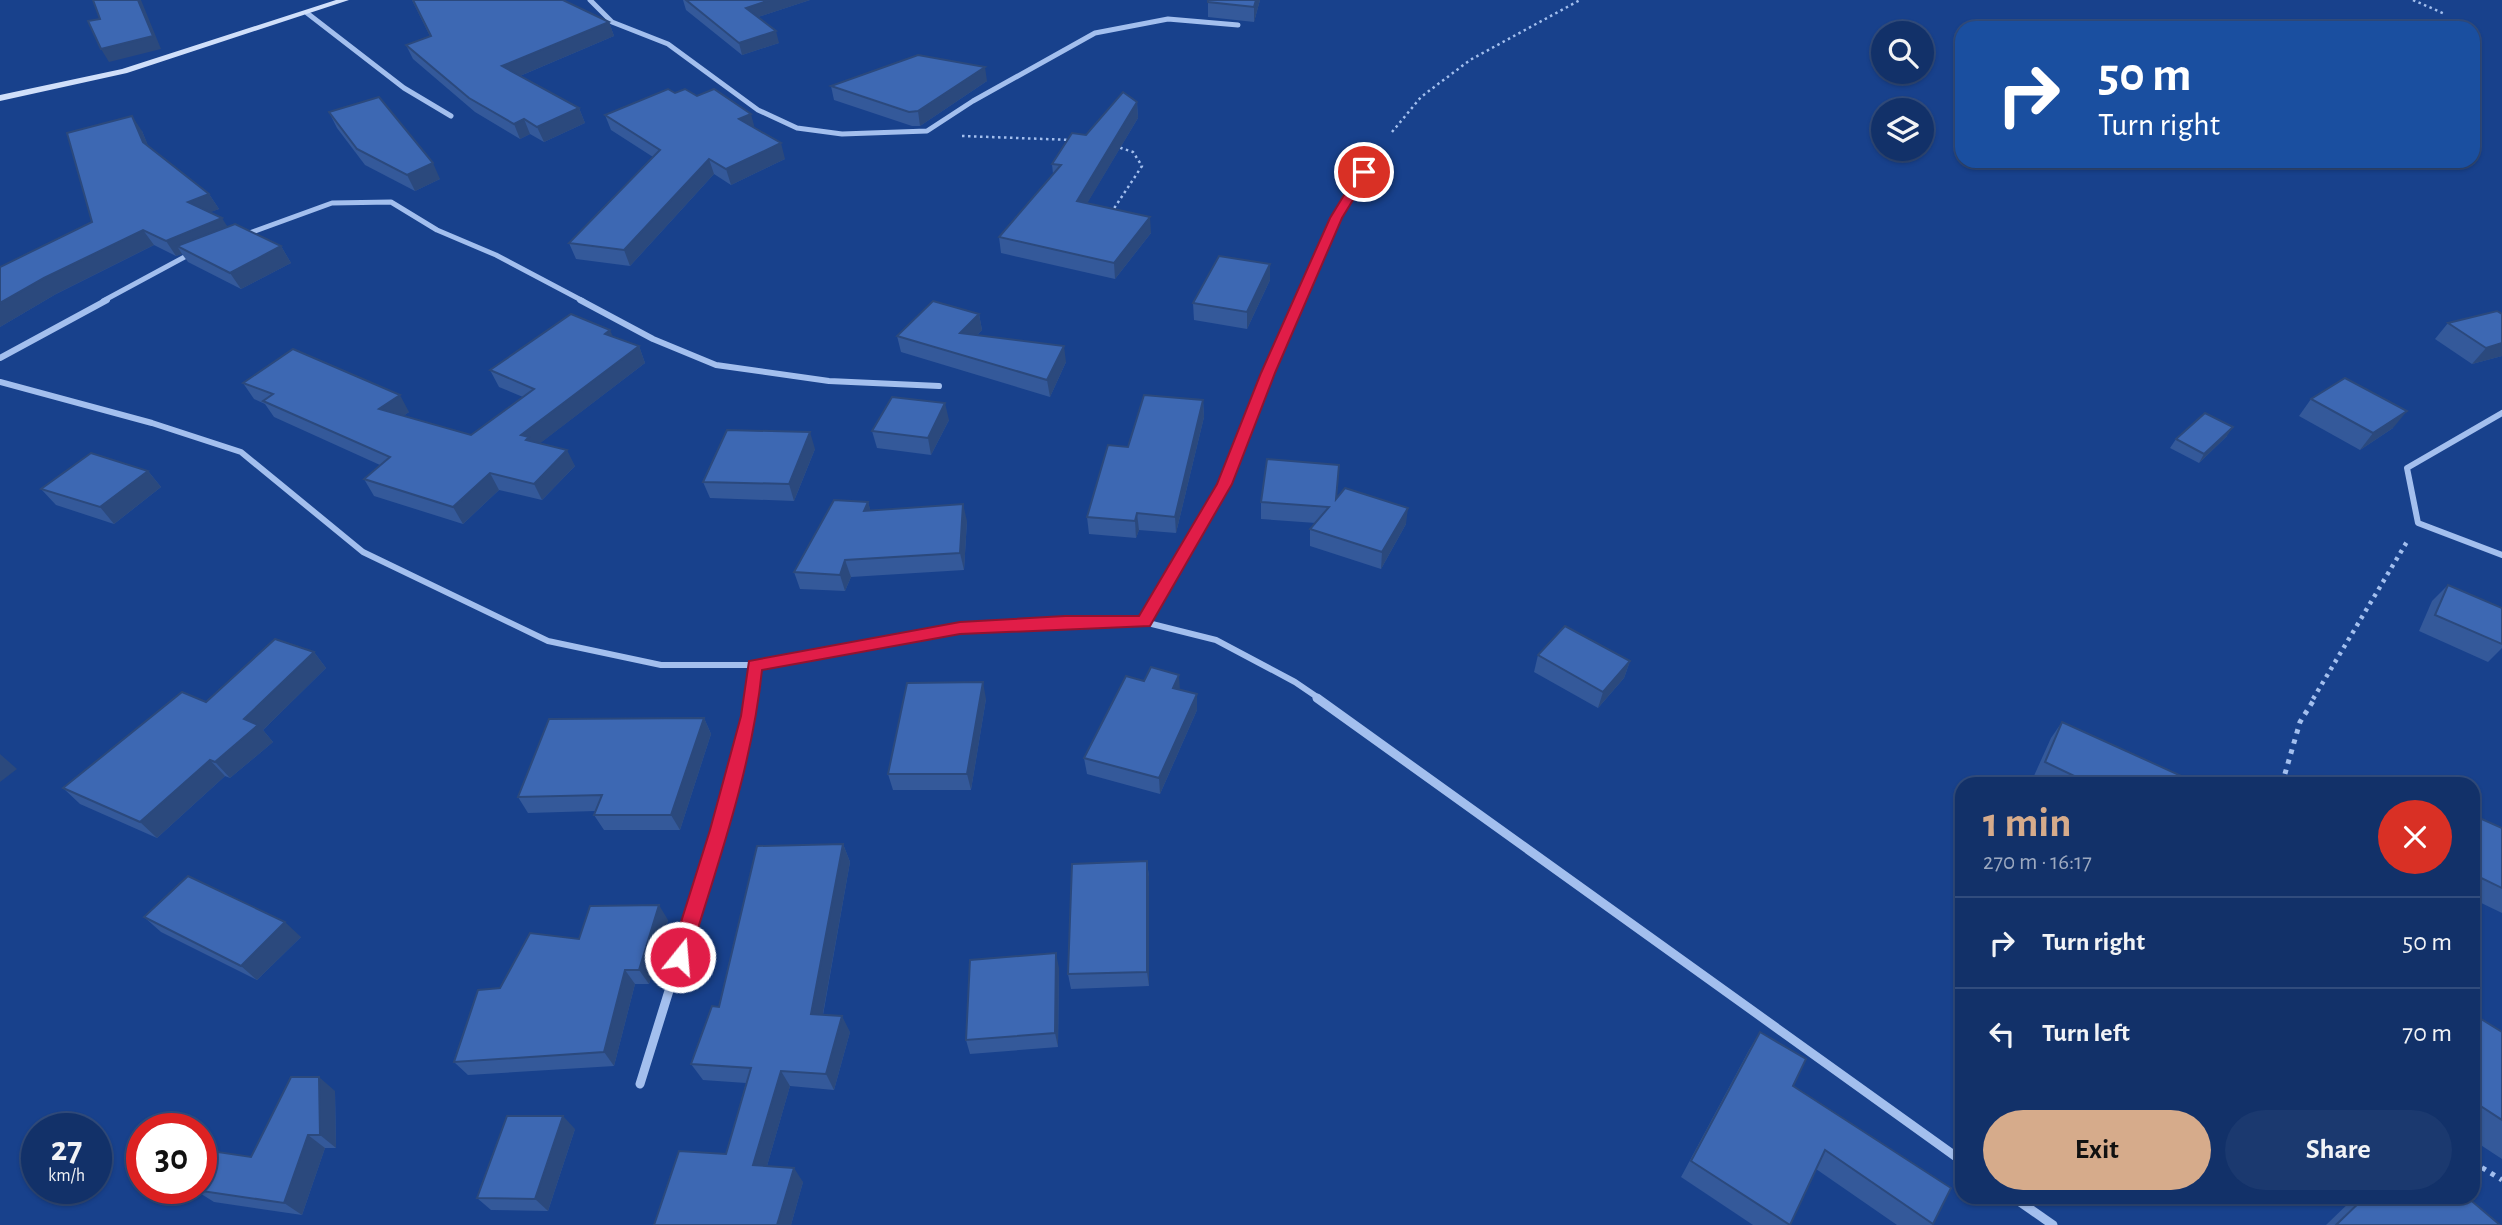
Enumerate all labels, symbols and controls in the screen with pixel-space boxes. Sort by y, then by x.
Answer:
map controls [1871,21,1934,161]
button: search [1871,21,1934,84]
icon: right [1983,49,2074,140]
text: 50 m [2098,51,2192,100]
button: layers [1871,98,1934,161]
text: Turn right [2098,109,2220,141]
pin [1334,142,1394,202]
icon: arrive [1345,153,1383,191]
button: close [2378,800,2452,874]
text: 1 min [1983,802,2072,844]
text: 270 m · 16:17 [1983,851,2092,874]
position arrow [643,920,717,994]
icon: right [1983,924,2021,962]
text: Turn right [2042,929,2145,955]
text: 50 m [2402,929,2452,955]
icon: left [1983,1015,2021,1053]
text: Turn left [2042,1020,2130,1046]
text: 70 m [2402,1020,2452,1046]
button: Exit [1983,1110,2211,1190]
button: Share [2225,1110,2452,1190]
speed limit sign: 30 [126,1113,217,1204]
text: 27 [51,1132,82,1167]
text: km/h [48,1167,85,1185]

